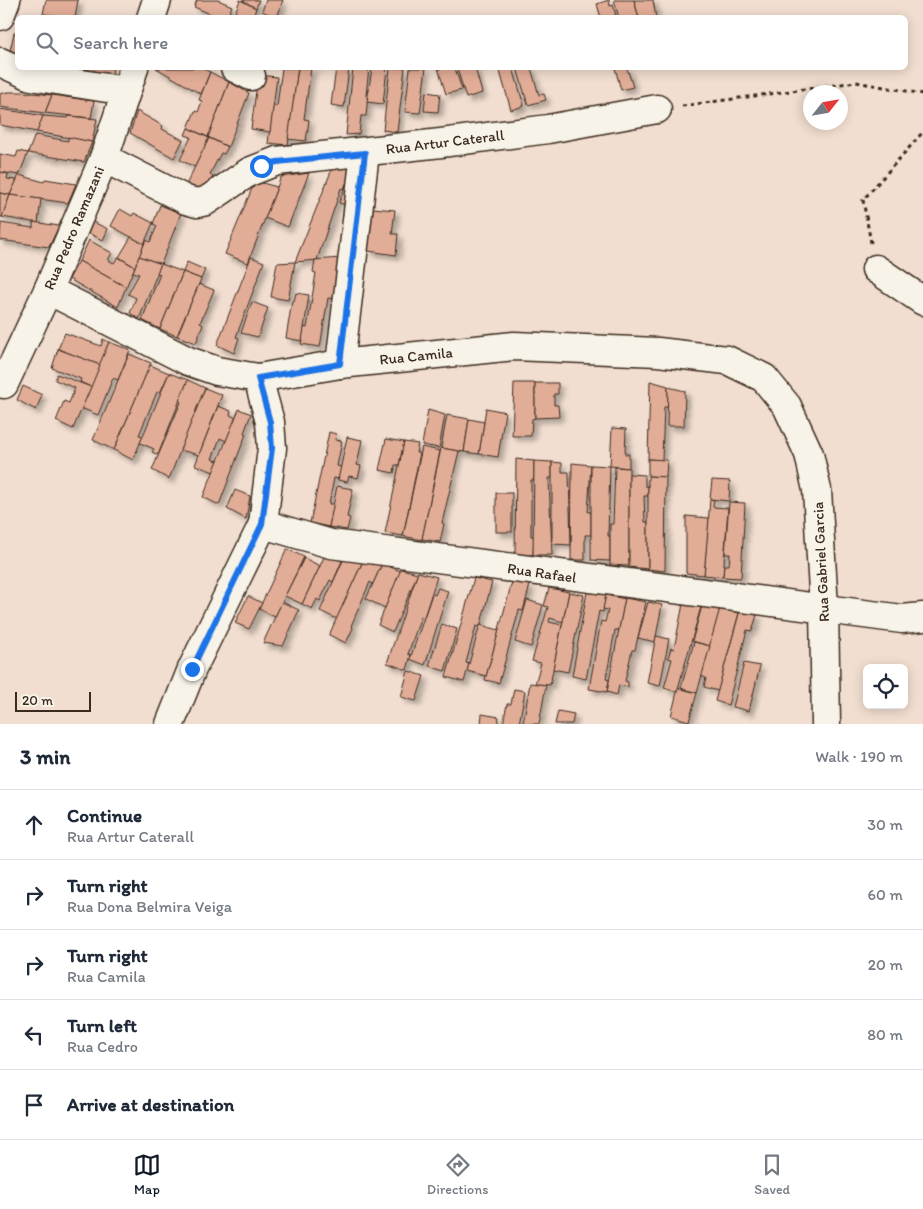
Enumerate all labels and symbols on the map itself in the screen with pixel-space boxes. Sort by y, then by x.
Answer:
north arrow [803,85,848,130]
street label: Rua Artur Caterall [385,126,506,158]
route start [250,155,273,178]
street label: Rua Pedro Ramazani [40,163,108,293]
street label: Rua Camila [378,343,454,369]
street label: Rua Gabriel Garcia [809,501,833,623]
street label: Rua Rafael [506,559,579,587]
route end [181,658,204,681]
scale bar [15,689,91,712]

